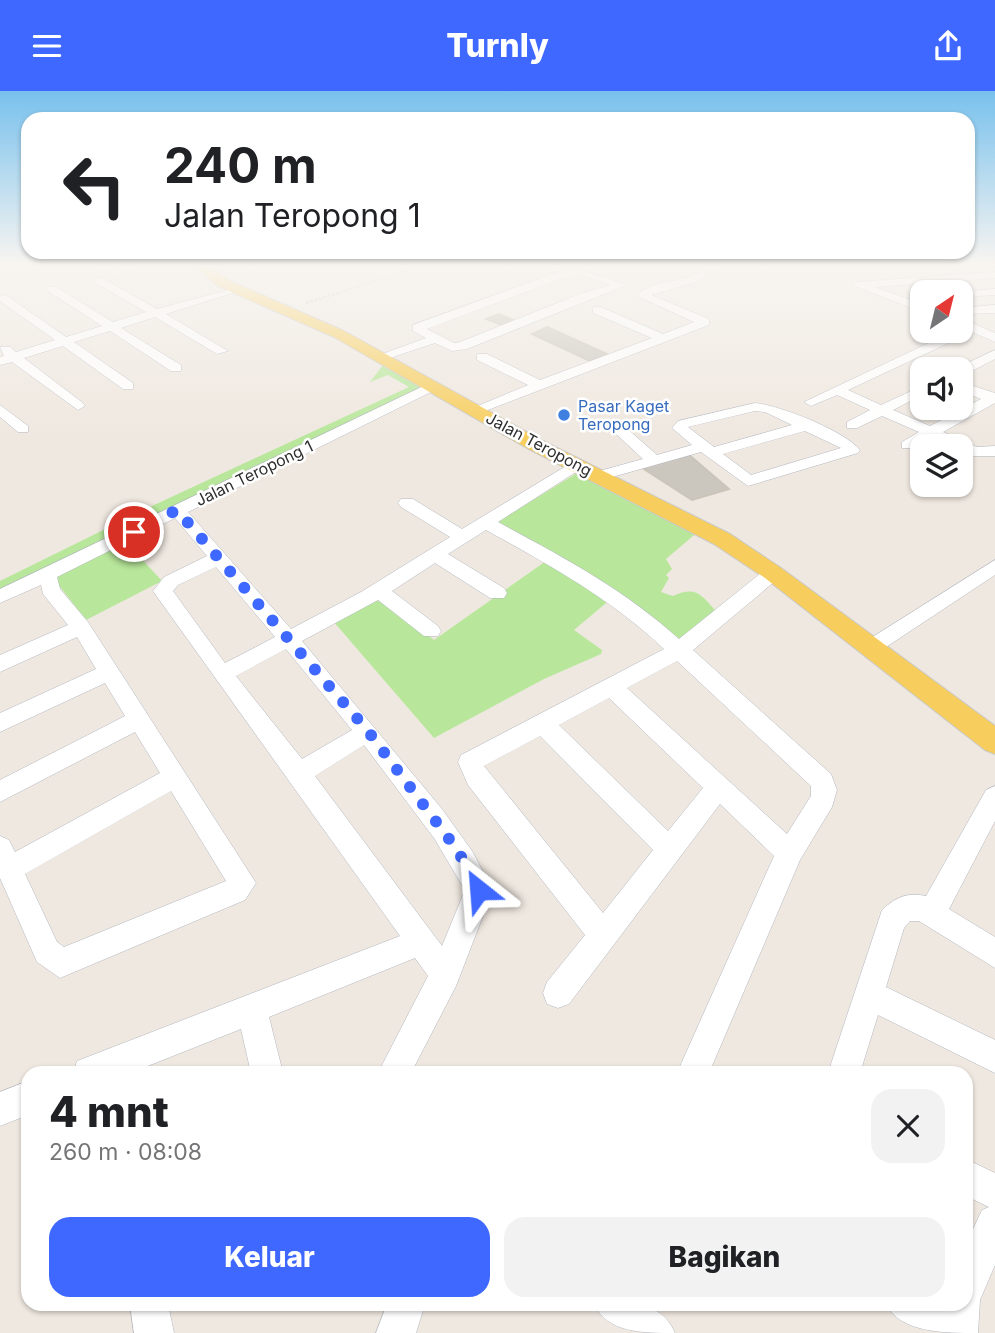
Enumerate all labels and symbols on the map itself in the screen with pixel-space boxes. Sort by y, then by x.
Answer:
north arrow [910,280,973,343]
place label: Pasar Kaget Teropong [578,396,669,434]
marker: Pasar Kaget Teropong [556,407,572,423]
street label: Jalan Teropong [483,408,595,480]
street label: Jalan Teropong 1 [192,436,316,510]
pin [104,502,164,562]
position arrow [442,853,516,927]

